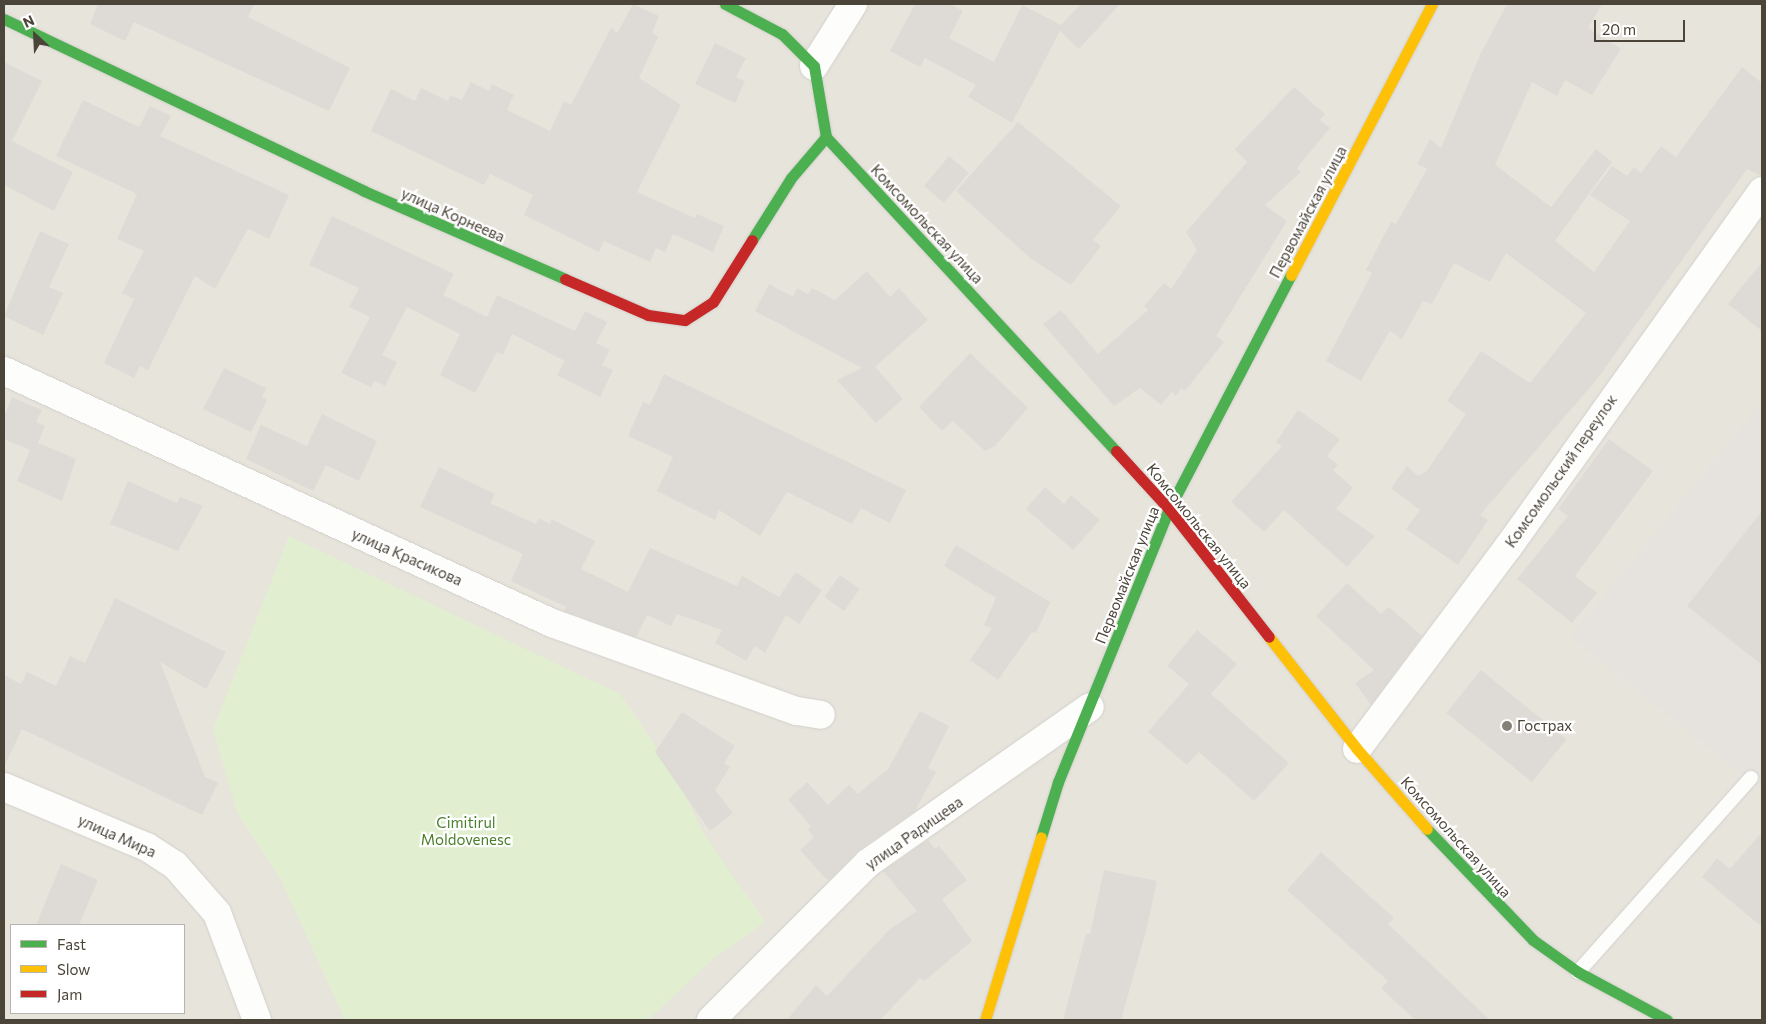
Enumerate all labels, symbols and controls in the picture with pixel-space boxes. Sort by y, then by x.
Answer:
north arrow [10,10,60,60]
scale bar [1596,10,1687,42]
text: N [20,11,37,31]
text: 20 m [1602,20,1636,38]
street label: Первомайская улица [1266,143,1350,281]
street label: Комсомольская улица [867,161,987,287]
street label: улица Корнеева [399,184,507,246]
street label: Комсомольский переулок [1501,391,1621,551]
street label: Комсомольская улица [1143,460,1255,592]
street label: Первомайская улица [1091,504,1163,646]
street label: улица Красикова [349,525,465,589]
place label: Гострах [1517,717,1572,735]
marker: Гострах [1501,720,1513,732]
street label: Комсомольская улица [1397,773,1515,901]
street label: улица Радищева [862,793,966,873]
street label: улица Мира [75,811,159,861]
park label: Cimitirul Moldovenesc [421,813,511,848]
legend [10,924,185,1014]
text: Fast [57,935,86,953]
text: Slow [57,960,90,978]
text: Jam [57,985,82,1003]

